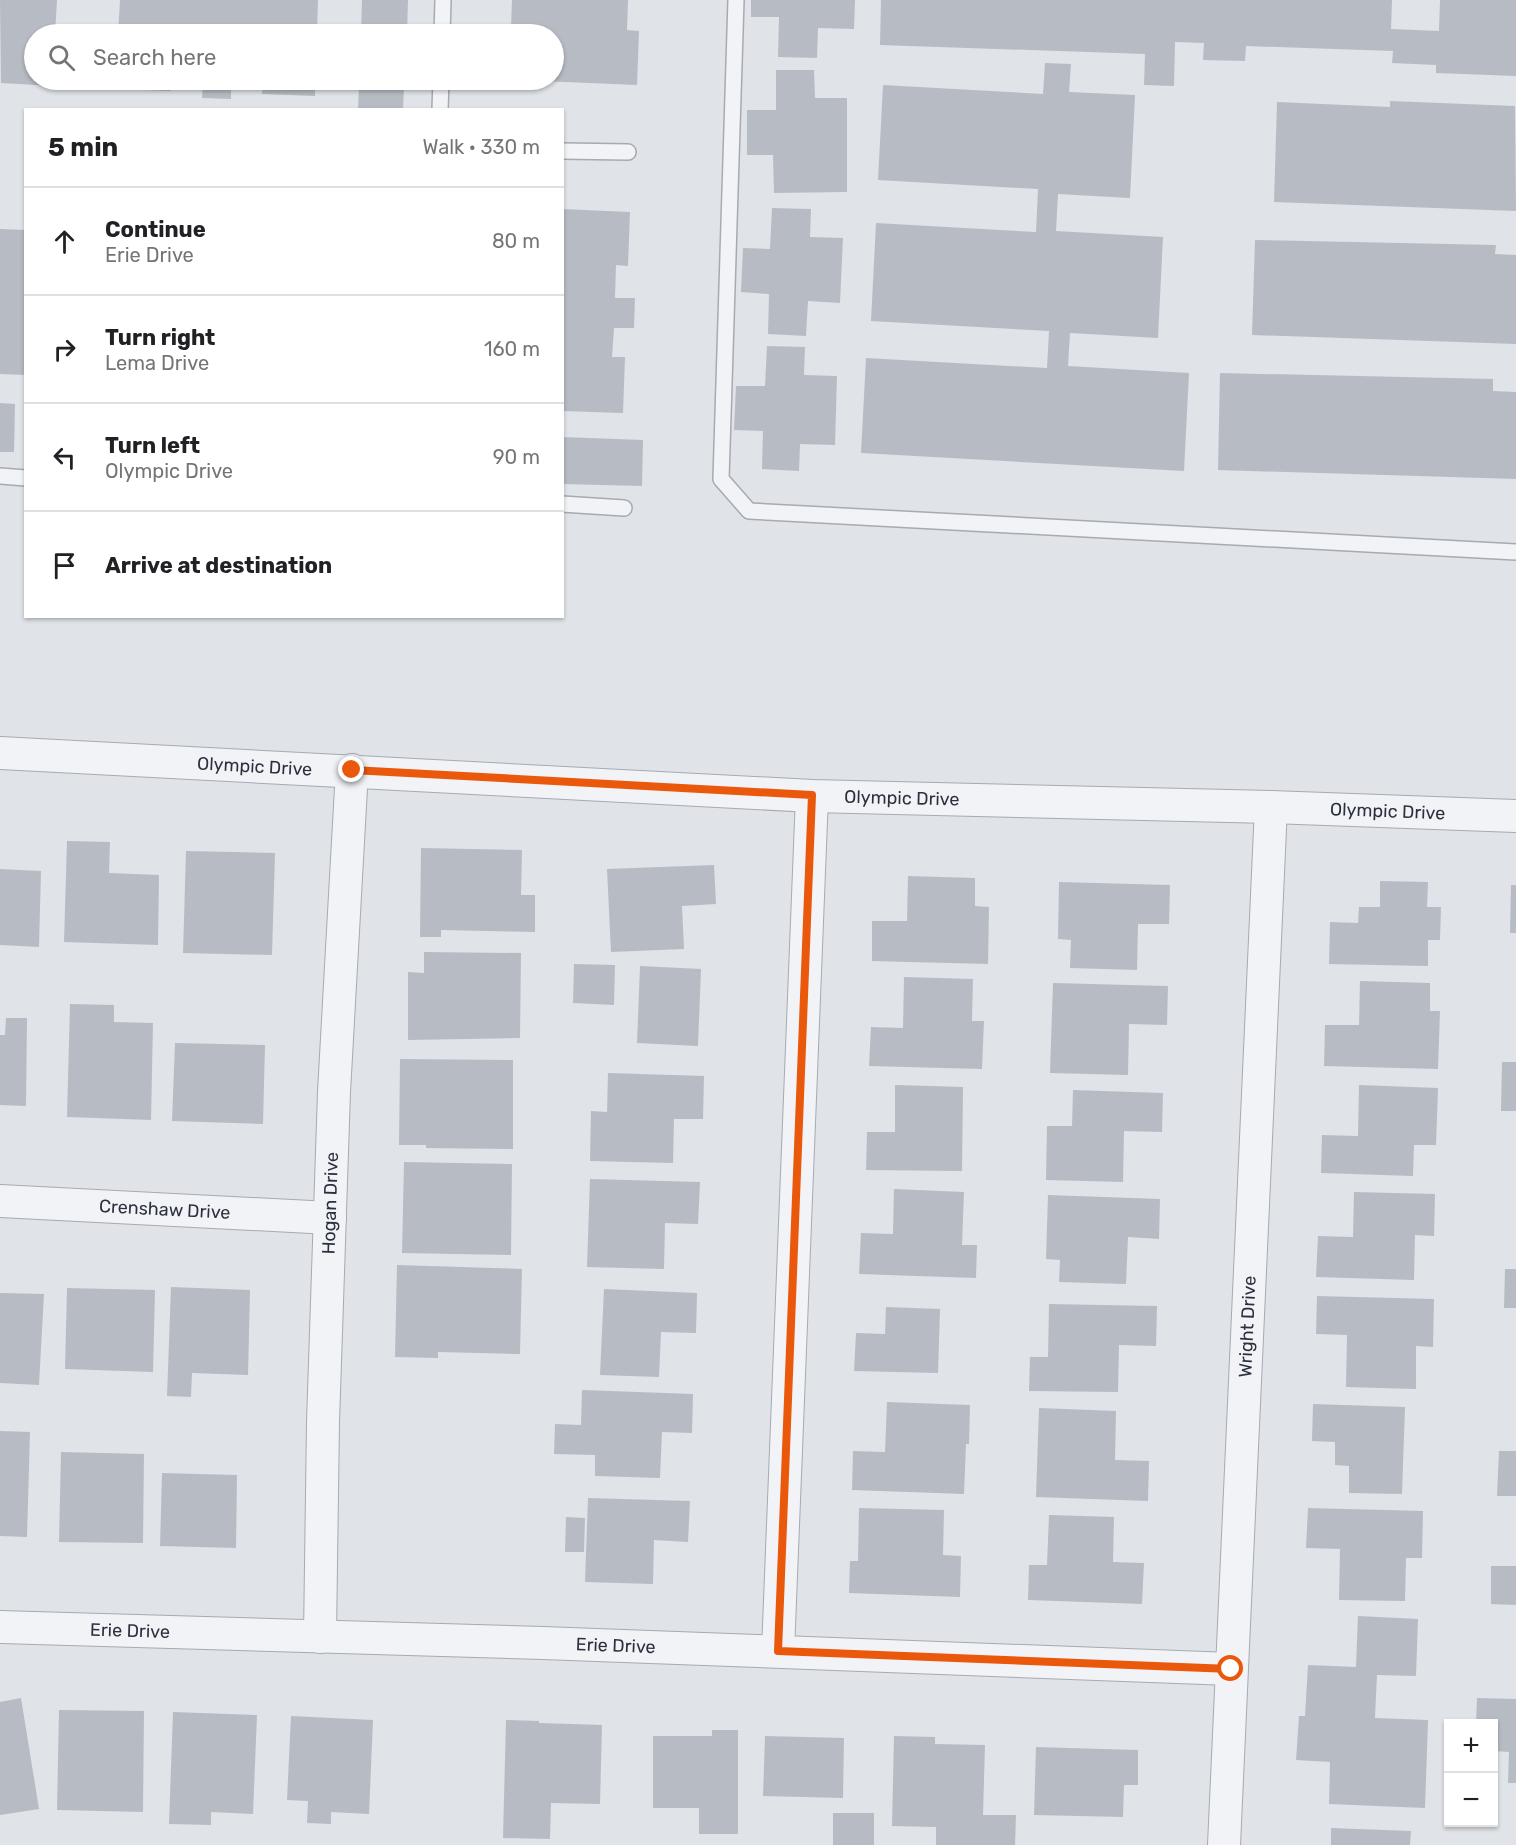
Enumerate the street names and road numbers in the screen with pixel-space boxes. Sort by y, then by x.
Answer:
street label: Olympic Drive [196,752,313,781]
street label: Olympic Drive [844,786,960,811]
street label: Olympic Drive [1330,798,1446,824]
street label: Hogan Drive [318,1152,343,1255]
street label: Crenshaw Drive [99,1195,231,1224]
street label: Wright Drive [1234,1275,1261,1378]
street label: Erie Drive [90,1619,170,1643]
street label: Erie Drive [575,1633,656,1658]

